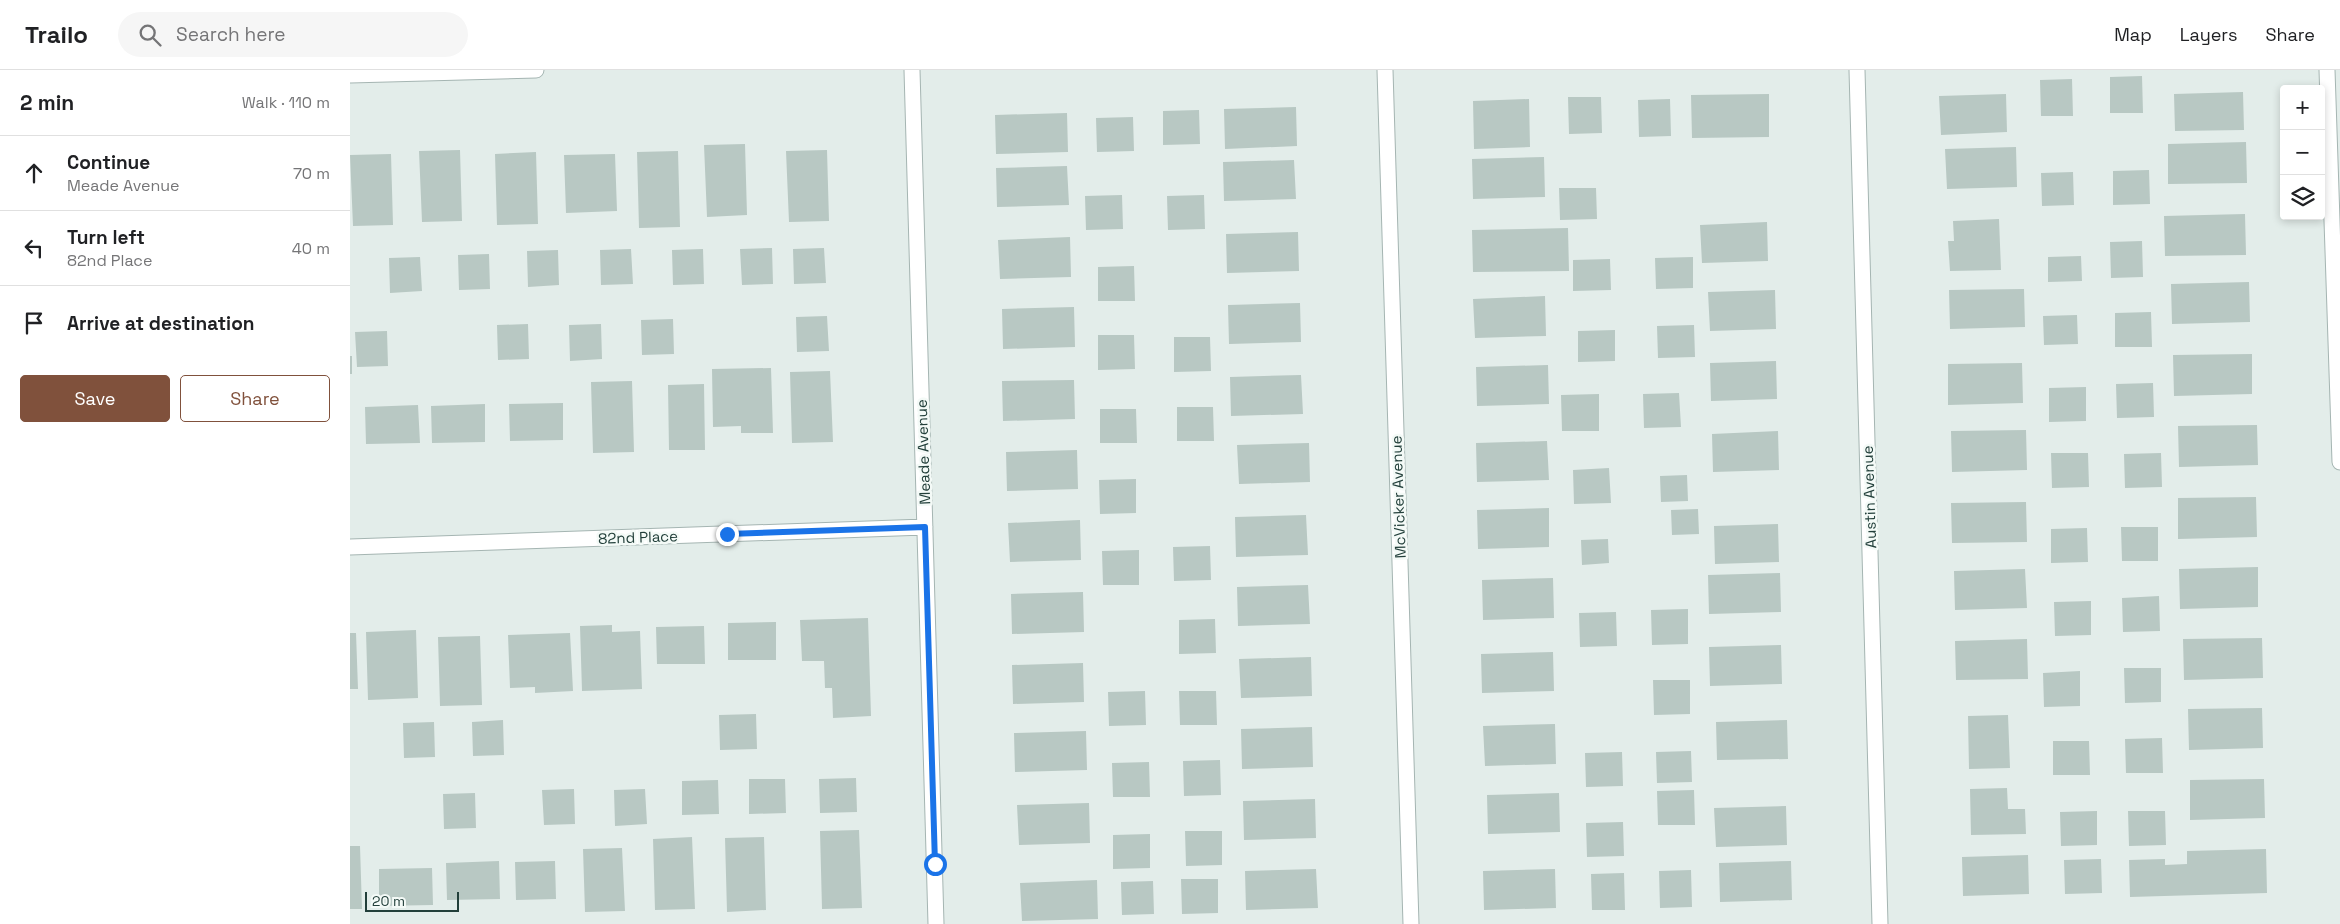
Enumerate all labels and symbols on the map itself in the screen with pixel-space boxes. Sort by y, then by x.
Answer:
street label: Meade Avenue [912,399,934,505]
street label: McVicker Avenue [1386,435,1410,559]
street label: Austin Avenue [1858,445,1880,549]
route end [716,523,739,546]
street label: 82nd Place [598,526,678,548]
route start [924,853,947,876]
scale bar [365,889,459,912]

